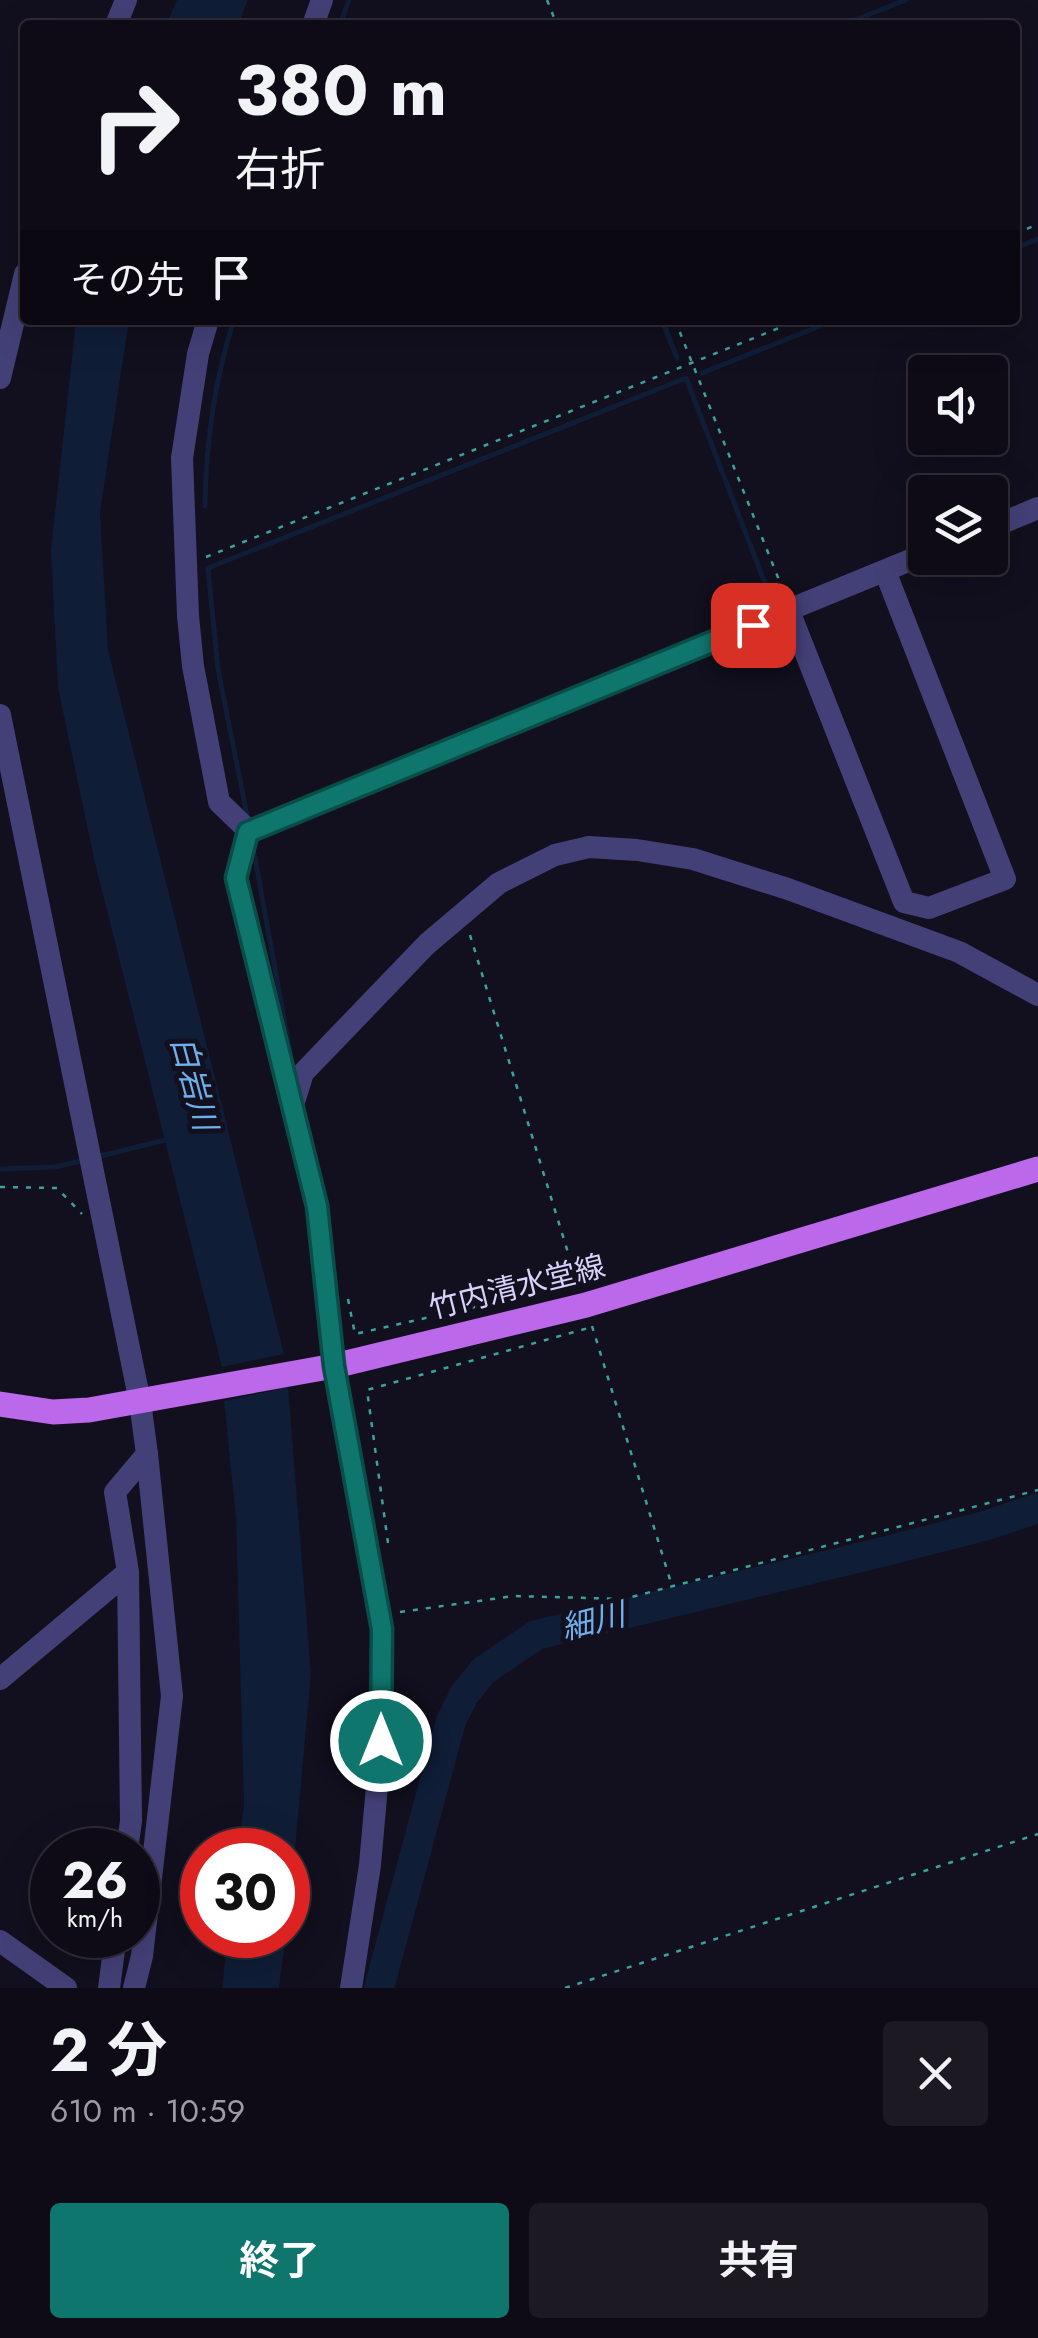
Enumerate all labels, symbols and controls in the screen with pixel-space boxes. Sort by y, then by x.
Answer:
text: 380 m [235,40,447,141]
icon: right [70,60,200,190]
text: 右折 [235,137,325,202]
icon: arrive [204,250,259,305]
text: その先 [70,252,184,307]
map controls [908,355,1008,575]
button: sound [908,355,1008,455]
button: layers [908,475,1008,575]
pin [711,583,796,668]
icon: arrive [726,598,781,653]
water label: 白岩川 [159,1031,229,1138]
street label: 竹内清水堂線 [424,1244,609,1329]
water label: 細川 [556,1590,633,1651]
position arrow [329,1689,433,1793]
speed limit sign: 30 [180,1828,310,1958]
text: 26 [62,1844,128,1917]
text: km/h [67,1900,123,1936]
text: 2 分 [50,2007,167,2094]
button: close [883,2021,988,2126]
text: 610 m · 10:59 [50,2088,245,2134]
button: 終了 [50,2203,509,2318]
button: 共有 [529,2203,988,2318]

